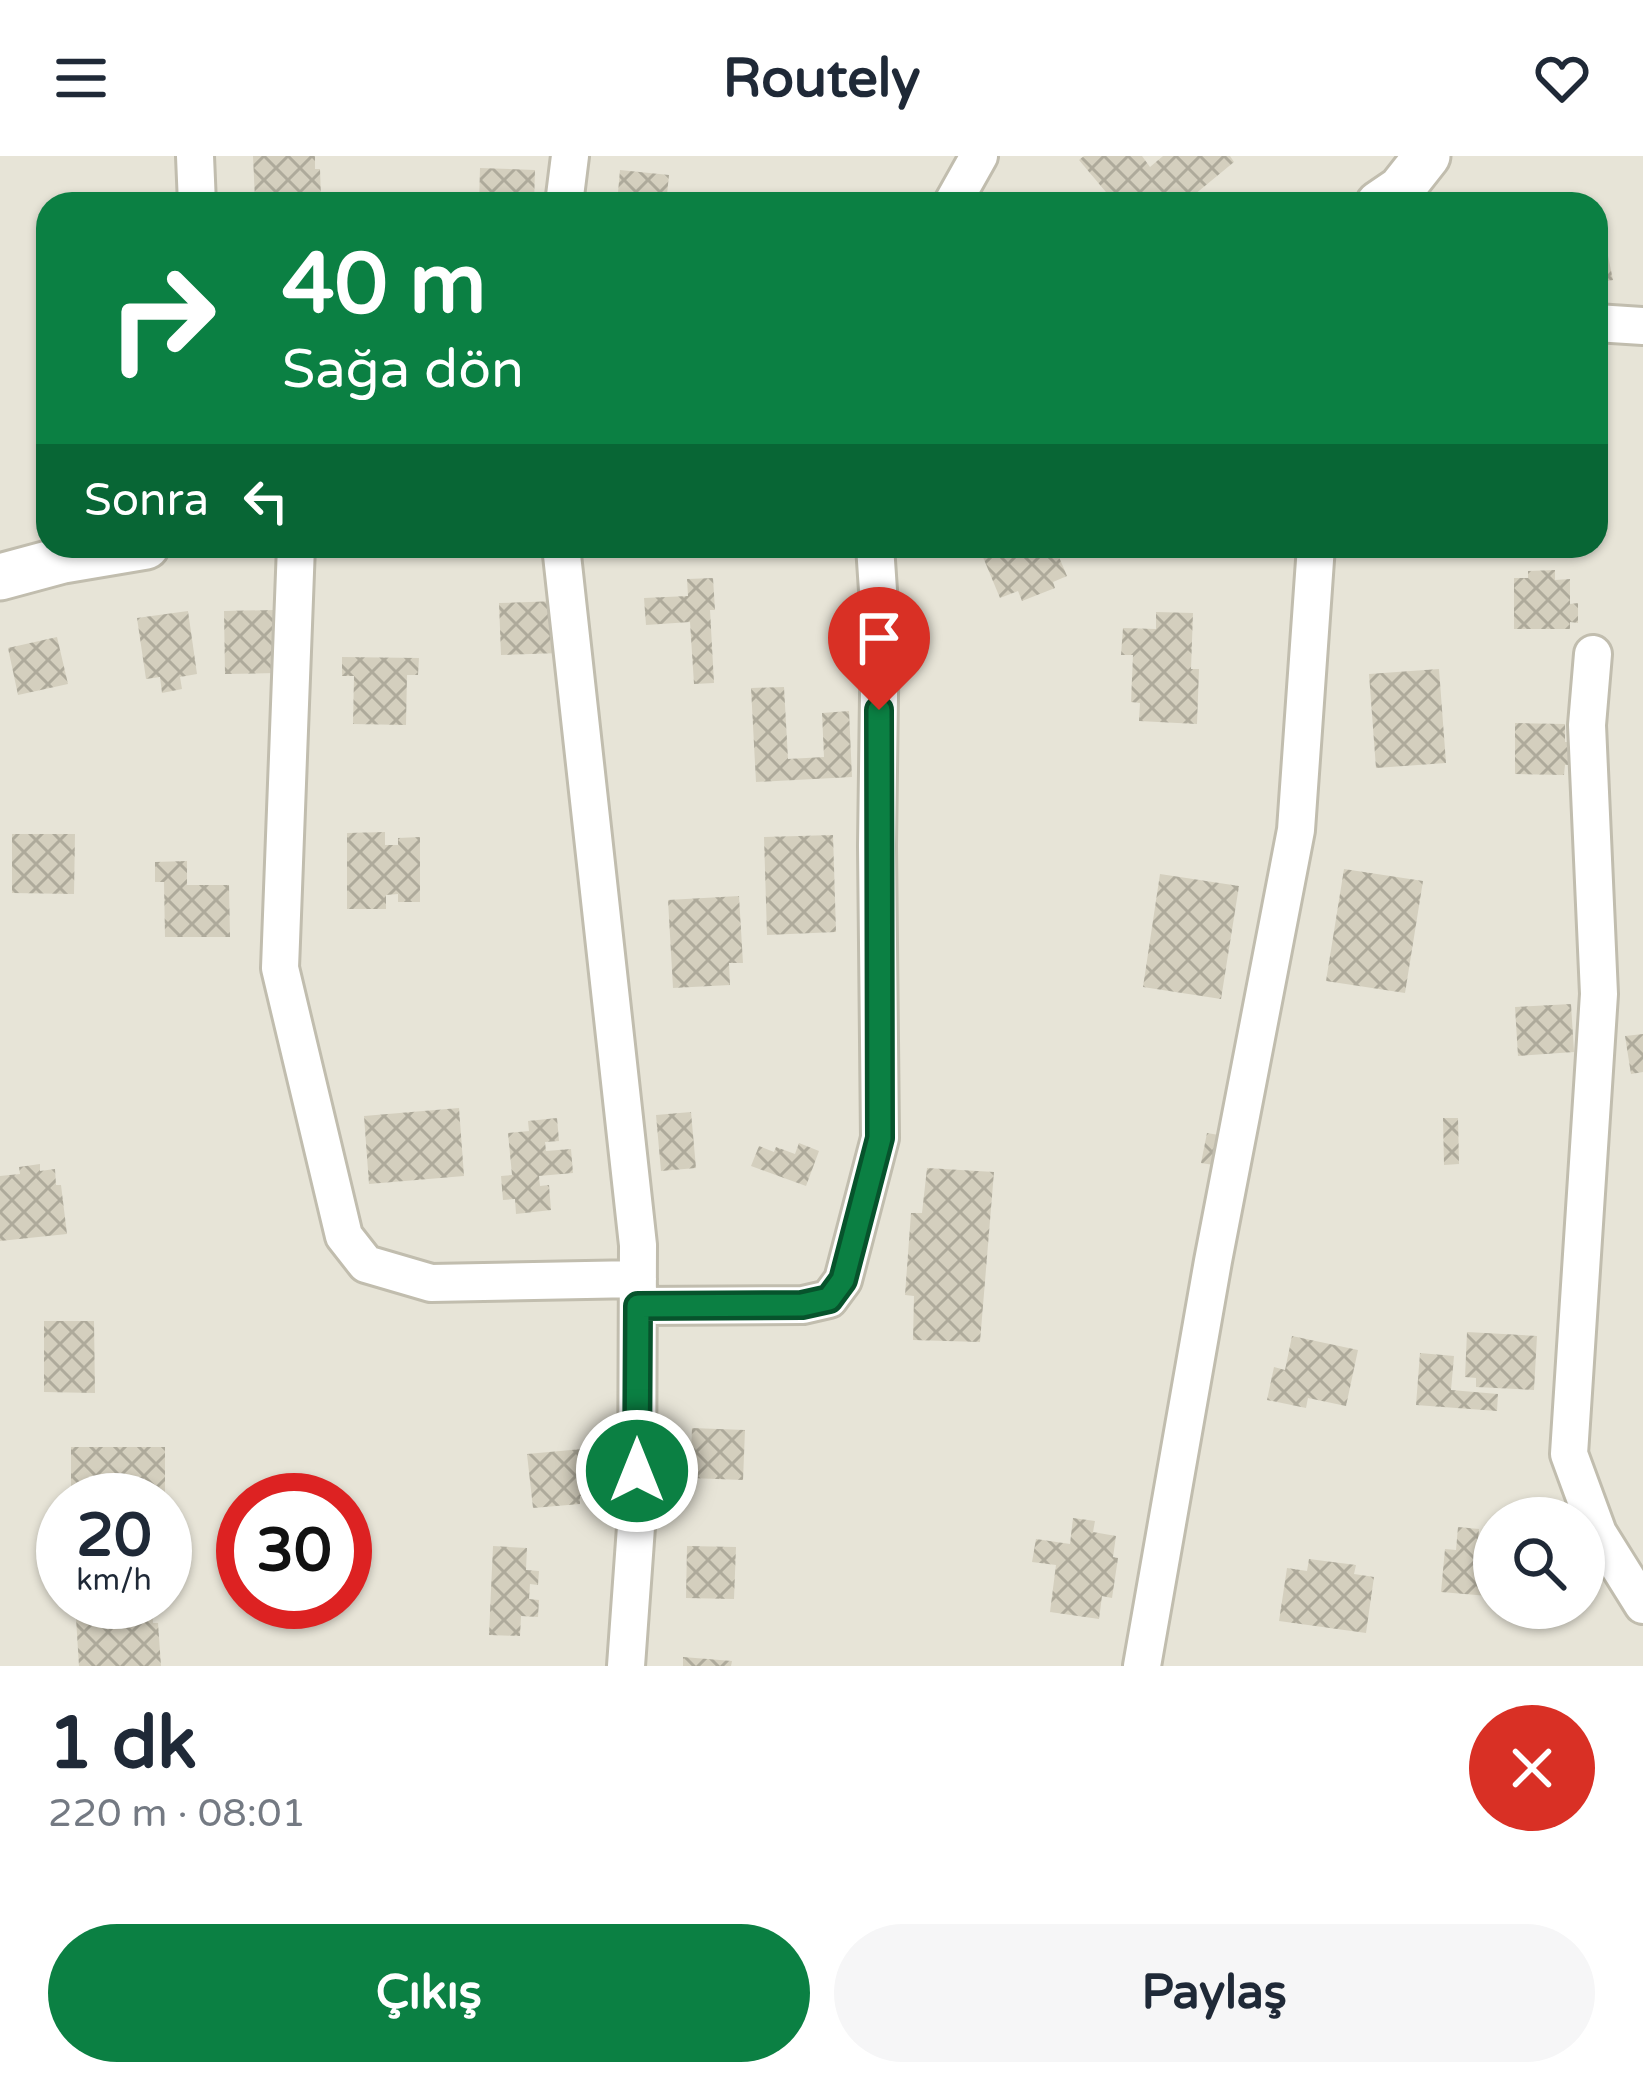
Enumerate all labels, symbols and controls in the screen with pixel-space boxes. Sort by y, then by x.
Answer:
icon: menu [48,45,114,111]
icon: heart [1529,45,1595,111]
text: Routely [723,46,920,111]
text: 40 m [282,235,486,336]
icon: right [84,240,240,396]
text: Sağa dön [282,337,524,402]
icon: left [233,468,299,534]
text: Sonra [84,474,209,528]
pin [828,587,930,710]
icon: arrive [846,605,912,671]
position arrow [574,1408,700,1534]
speed limit sign: 30 [216,1473,372,1629]
map controls [1473,1497,1605,1629]
button: search [1473,1497,1605,1629]
text: 20 [76,1500,152,1572]
text: km/h [76,1562,152,1599]
text: 1 dk [48,1701,197,1788]
button: close [1469,1705,1595,1831]
text: 220 m · 08:01 [48,1790,306,1837]
button: Çıkış [48,1924,810,2062]
button: Paylaş [834,1924,1595,2062]

